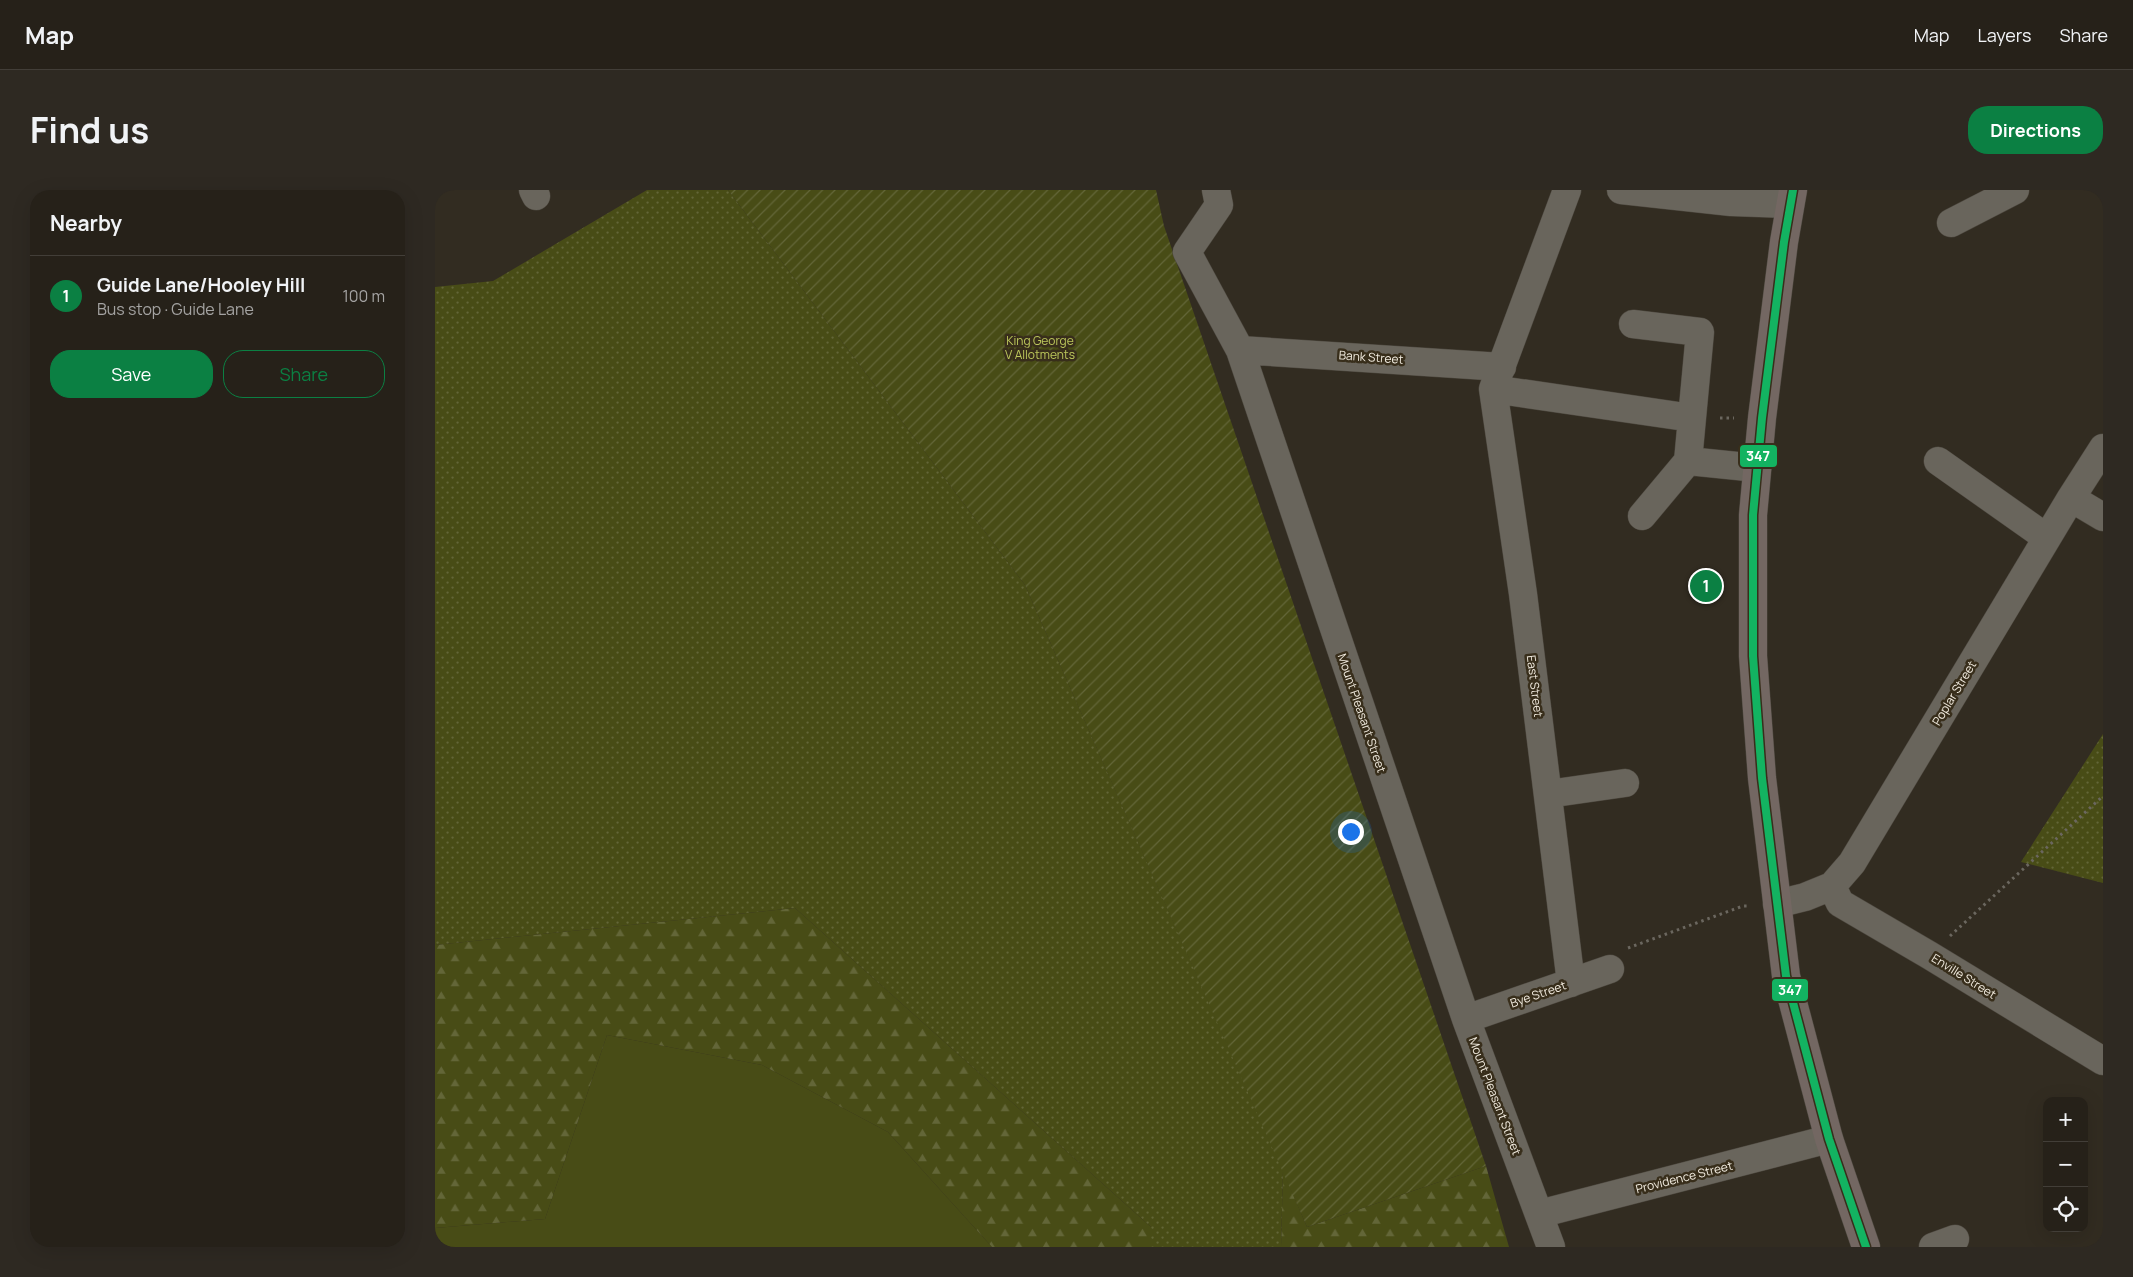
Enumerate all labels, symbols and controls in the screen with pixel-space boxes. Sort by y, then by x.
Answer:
text: Map [25,18,74,51]
text: Map [1914,23,1949,47]
text: Layers [1977,23,2031,47]
text: Share [2059,23,2108,47]
text: Find us [30,106,149,154]
button: Directions [1968,106,2103,154]
text: Nearby [50,209,122,237]
text: Guide Lane/Hooley Hill [97,272,305,298]
text: 1 [62,285,70,307]
text: 100 m [342,285,385,307]
text: Bus stop · Guide Lane [97,298,254,320]
park label: King George V Allotments [1005,332,1075,363]
street label: Bank Street [1338,346,1404,368]
button: Save [50,350,213,398]
button: Share [223,350,385,398]
line badge: 347 [1739,444,1778,468]
text: 347 [1746,446,1770,465]
pin: 1 [1690,567,1722,605]
street label: Mount Pleasant Street [1334,651,1390,775]
street label: East Street [1523,654,1547,718]
street label: Poplar Street [1928,657,1980,729]
your location [1338,819,1364,845]
street label: Enville Street [1928,949,2000,1003]
street label: Bye Street [1508,976,1568,1011]
line badge: 347 [1771,978,1809,1002]
text: 347 [1778,980,1802,999]
street label: Mount Pleasant Street [1465,1035,1525,1157]
map controls [2043,1097,2088,1232]
button: + [2043,1097,2088,1142]
button: − [2043,1142,2088,1187]
street label: Providence Street [1634,1157,1734,1197]
button: locate [2043,1187,2088,1232]

